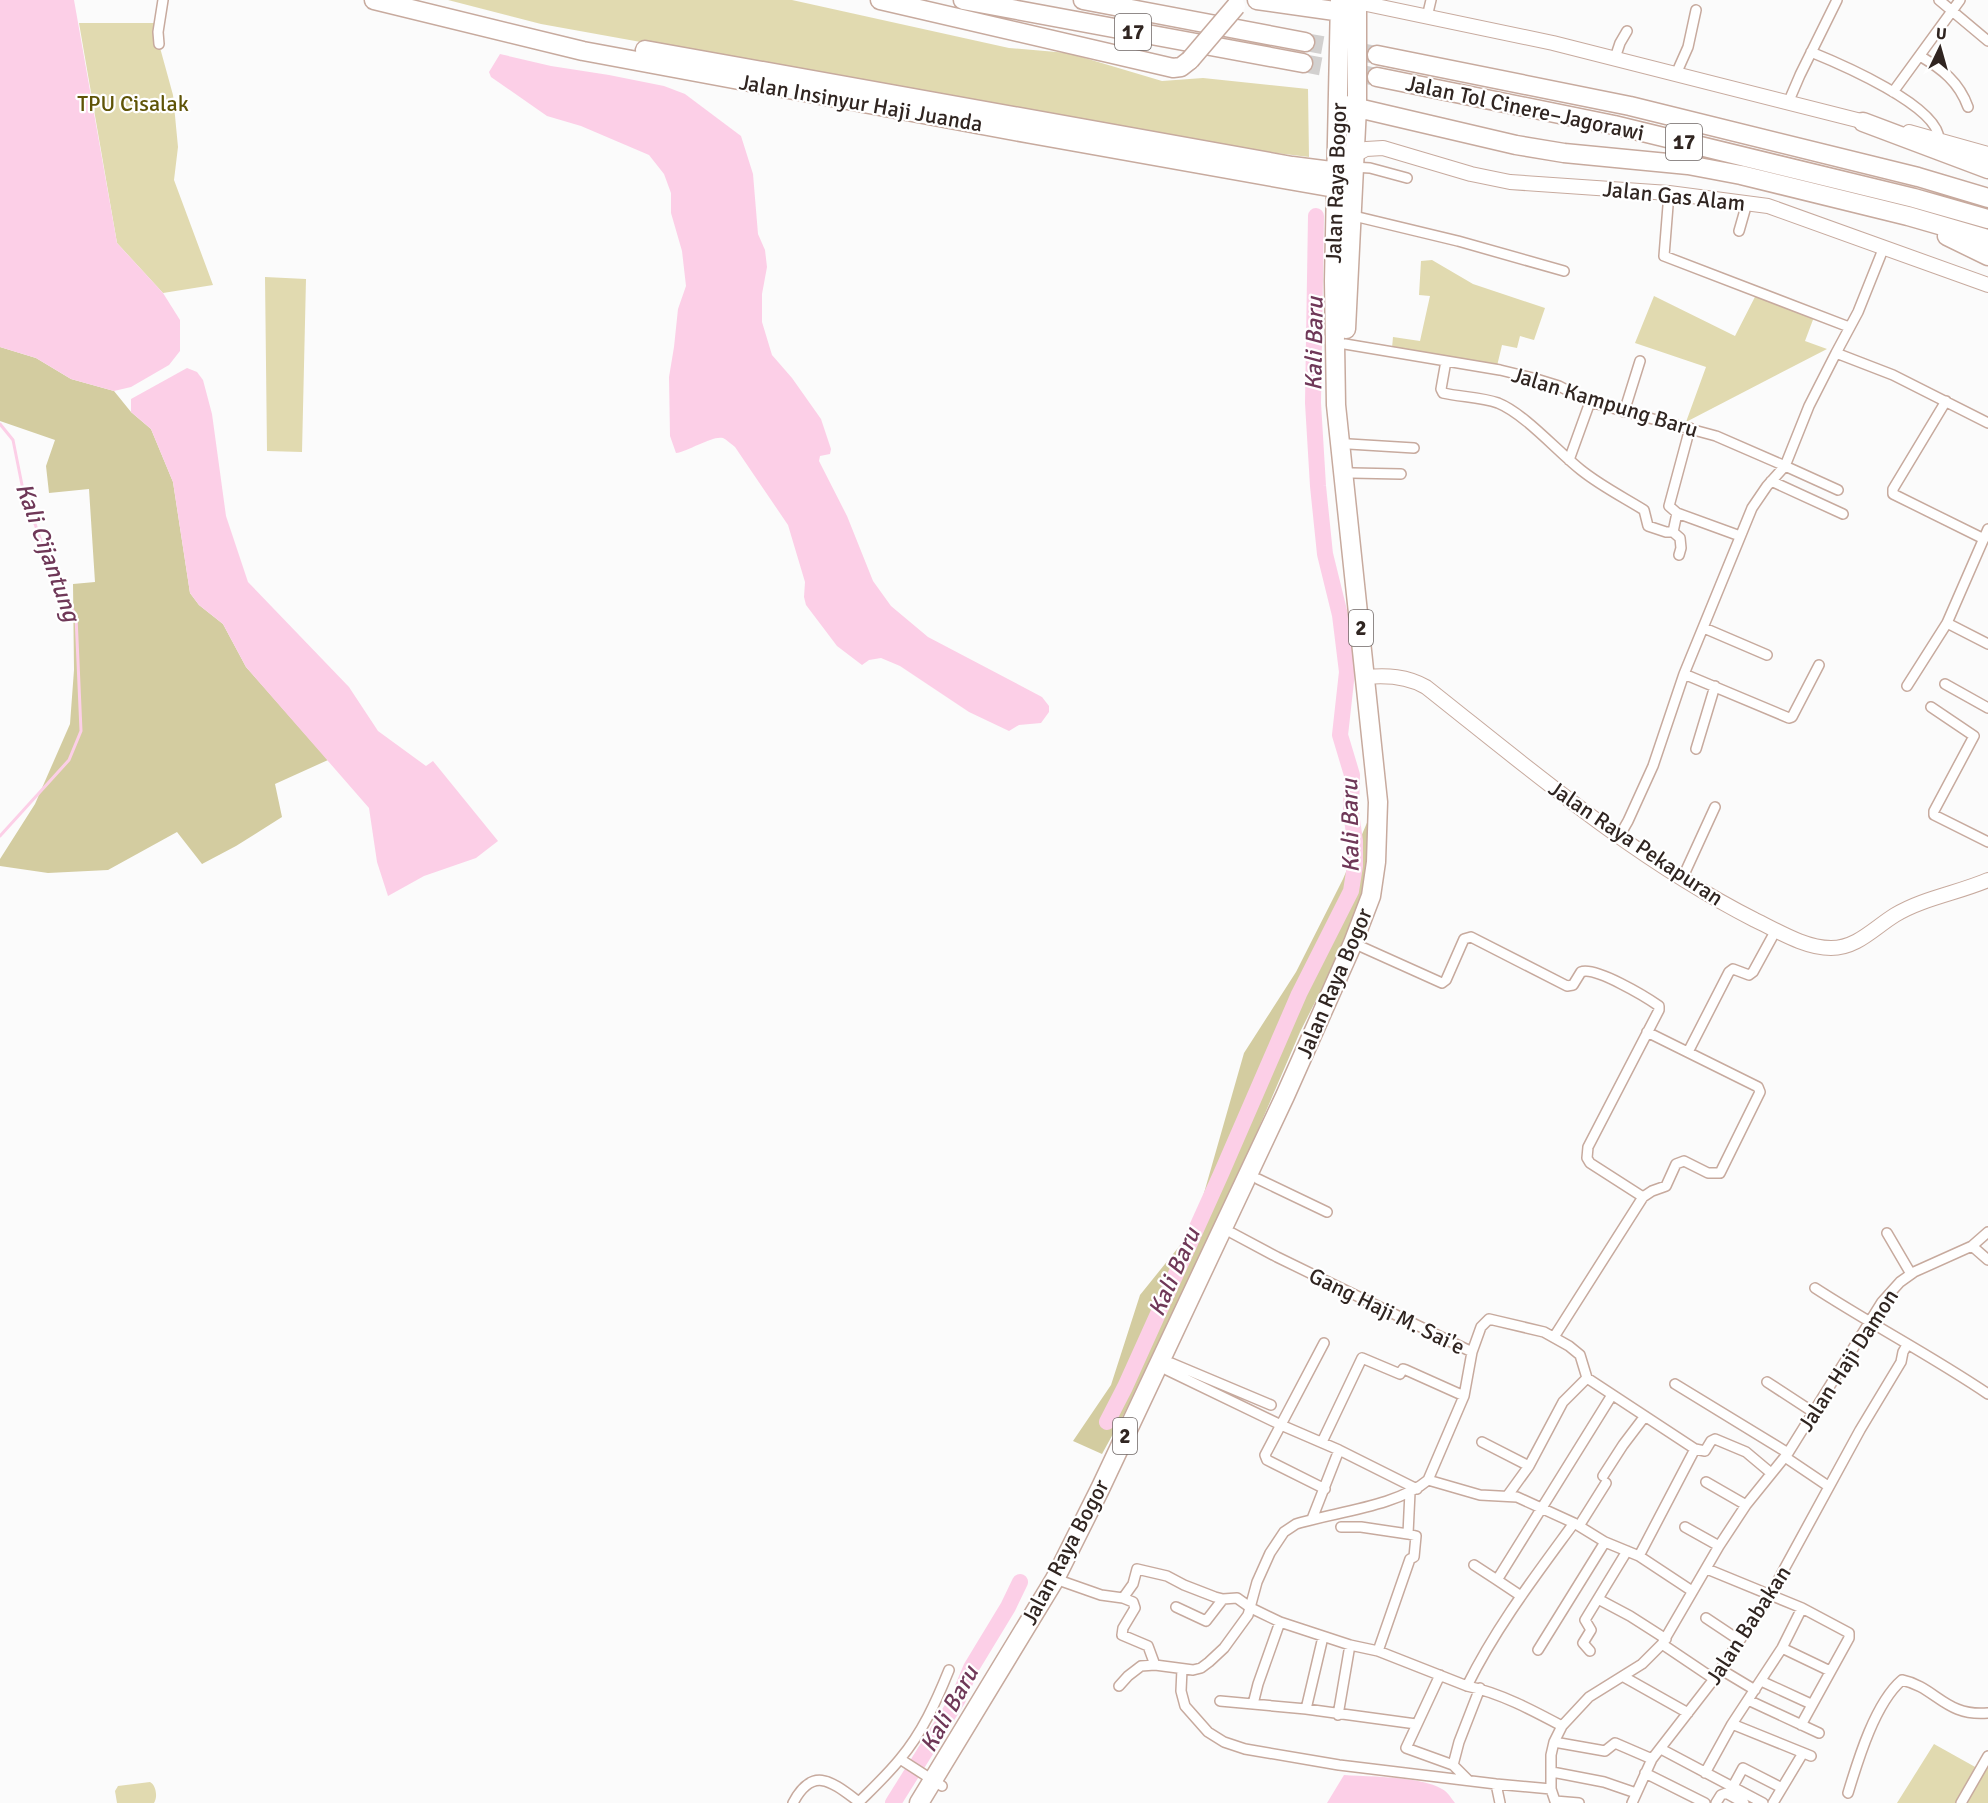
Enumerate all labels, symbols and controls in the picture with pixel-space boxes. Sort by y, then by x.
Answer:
road number: 17 [1115,14,1151,50]
north arrow [1910,18,1970,78]
text: U [1935,24,1947,44]
street label: Jalan Insinyur Haji Juanda [737,68,985,138]
street label: Jalan Tol Cinere–Jagorawi [1403,70,1647,146]
park label: TPU Cisalak [77,90,189,117]
street label: Jalan Raya Bogor [1320,102,1352,264]
road number: 17 [1666,124,1702,160]
street label: Jalan Gas Alam [1601,175,1747,217]
water label: Kali Baru [1298,295,1330,391]
street label: Jalan Kampung Baru [1509,361,1701,443]
water label: Kali Cijantung [9,479,88,628]
road number: 2 [1349,610,1373,646]
street label: Jalan Raya Pekapuran [1544,775,1728,911]
water label: Kali Baru [1334,777,1366,873]
street label: Jalan Raya Bogor [1290,904,1378,1062]
water label: Kali Baru [1141,1221,1208,1321]
street label: Gang Haji M. Sai'e [1305,1262,1469,1360]
street label: Jalan Haji Damon [1792,1284,1904,1436]
road number: 2 [1113,1418,1137,1454]
street label: Jalan Raya Bogor [1015,1475,1115,1629]
street label: Jalan Babakan [1700,1560,1796,1690]
water label: Kali Baru [913,1659,986,1757]

